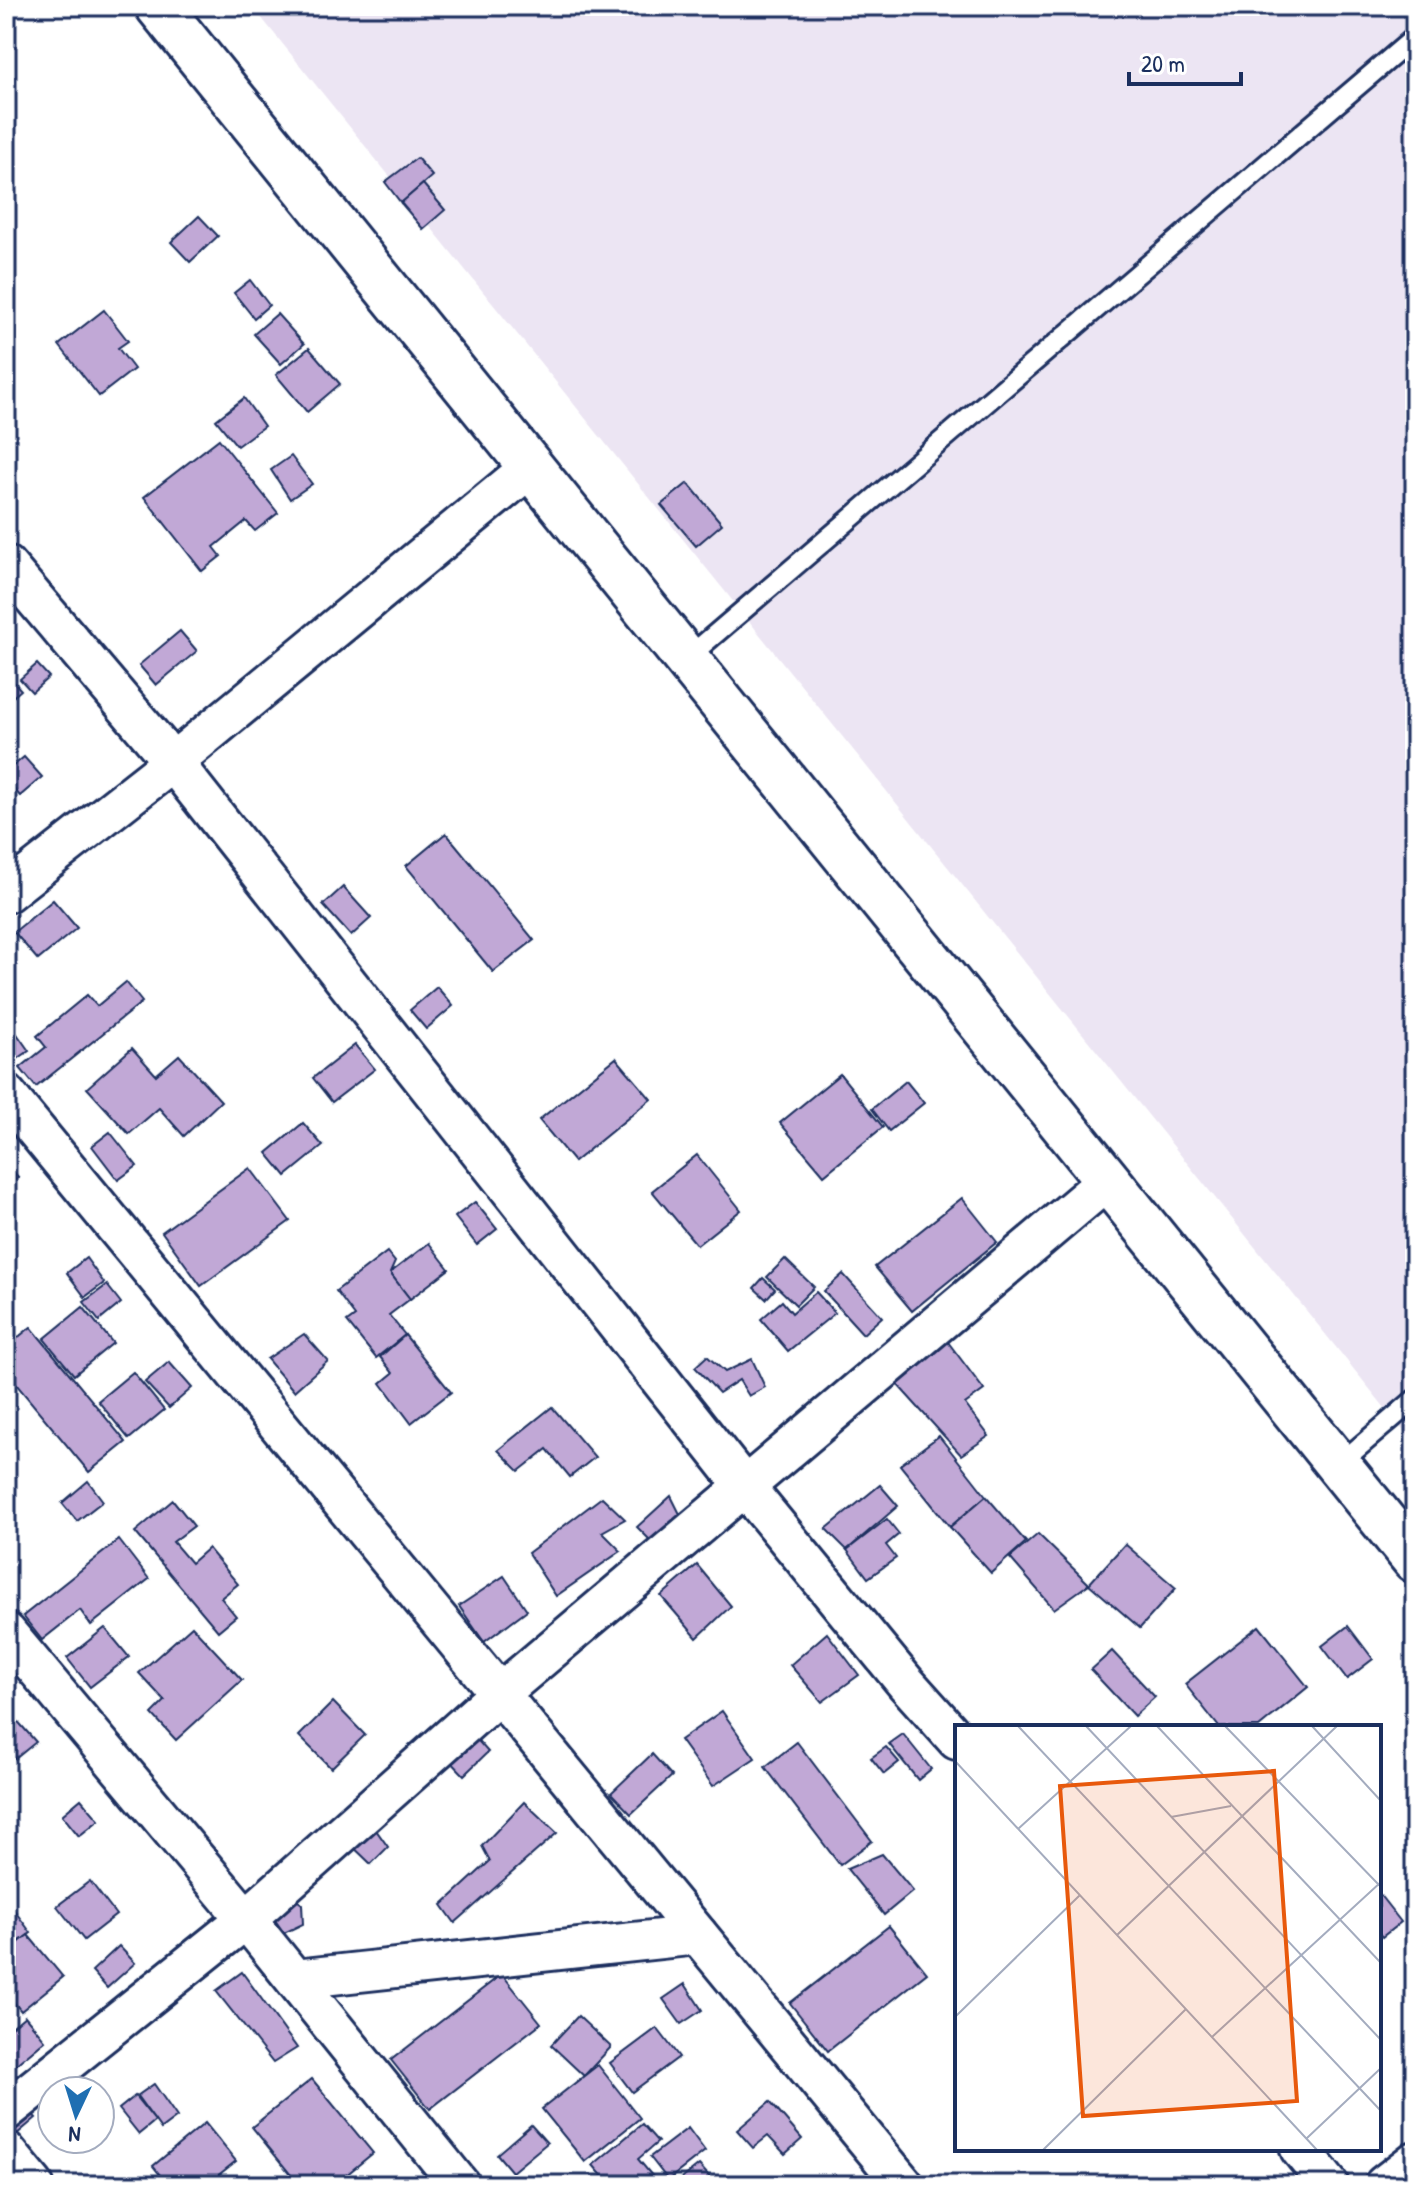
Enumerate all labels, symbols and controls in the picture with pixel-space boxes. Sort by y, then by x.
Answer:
scale bar [1129,36,1241,86]
text: 20 m [1141,47,1185,79]
inset map [955,1725,1381,2151]
north arrow [36,2075,116,2155]
text: N [67,2120,81,2150]

